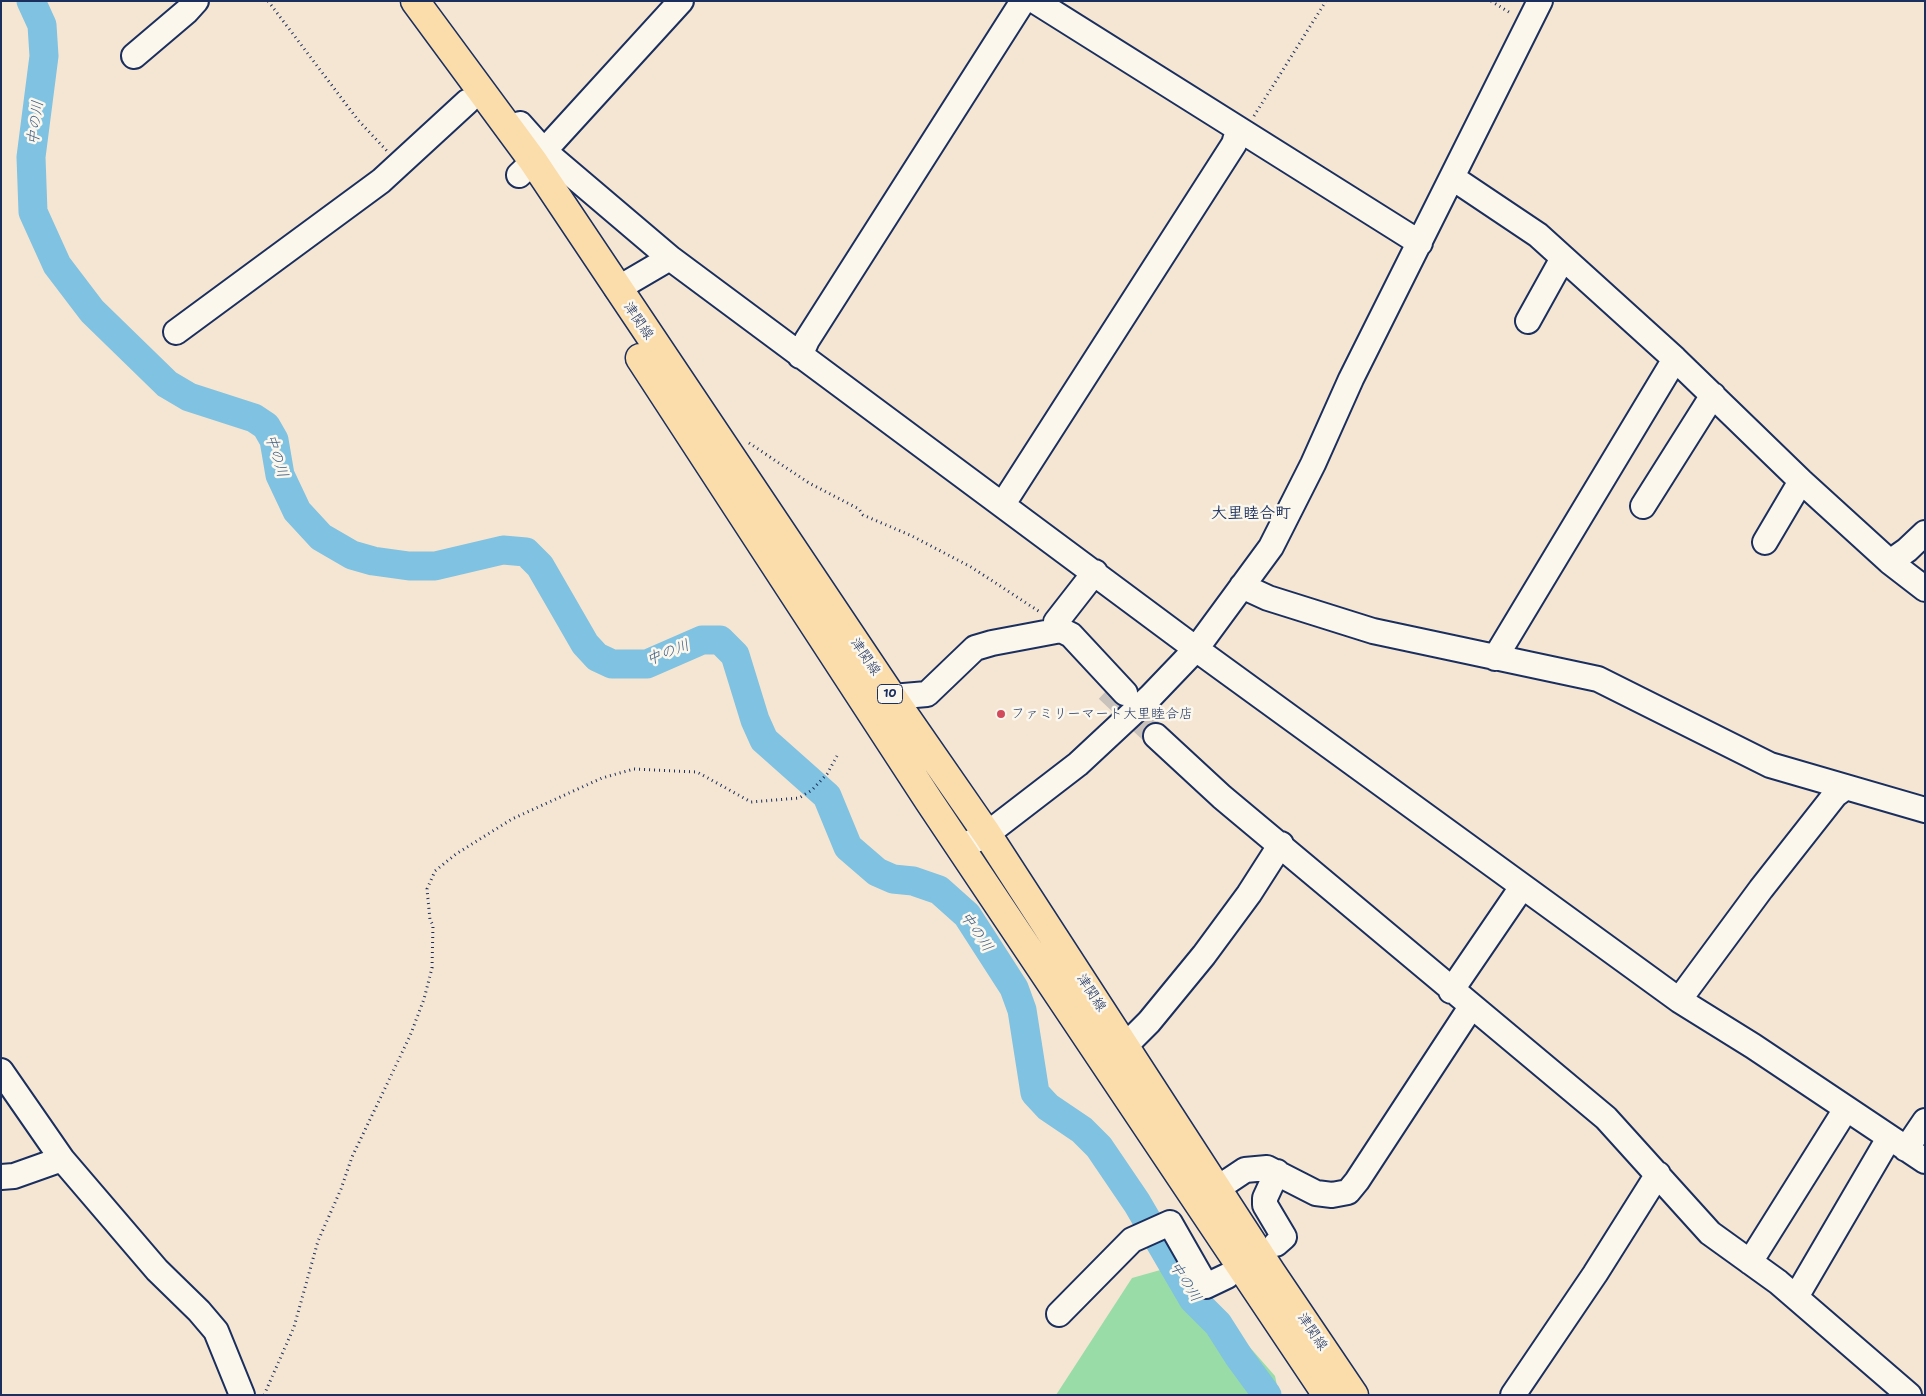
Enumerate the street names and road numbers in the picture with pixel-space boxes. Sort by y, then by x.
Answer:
street label: 津関線 [619,299,657,343]
street label: 津関線 [846,635,884,679]
road number: 10 [878,684,902,704]
street label: 津関線 [1073,971,1109,1015]
street label: 津関線 [1293,1310,1331,1354]

